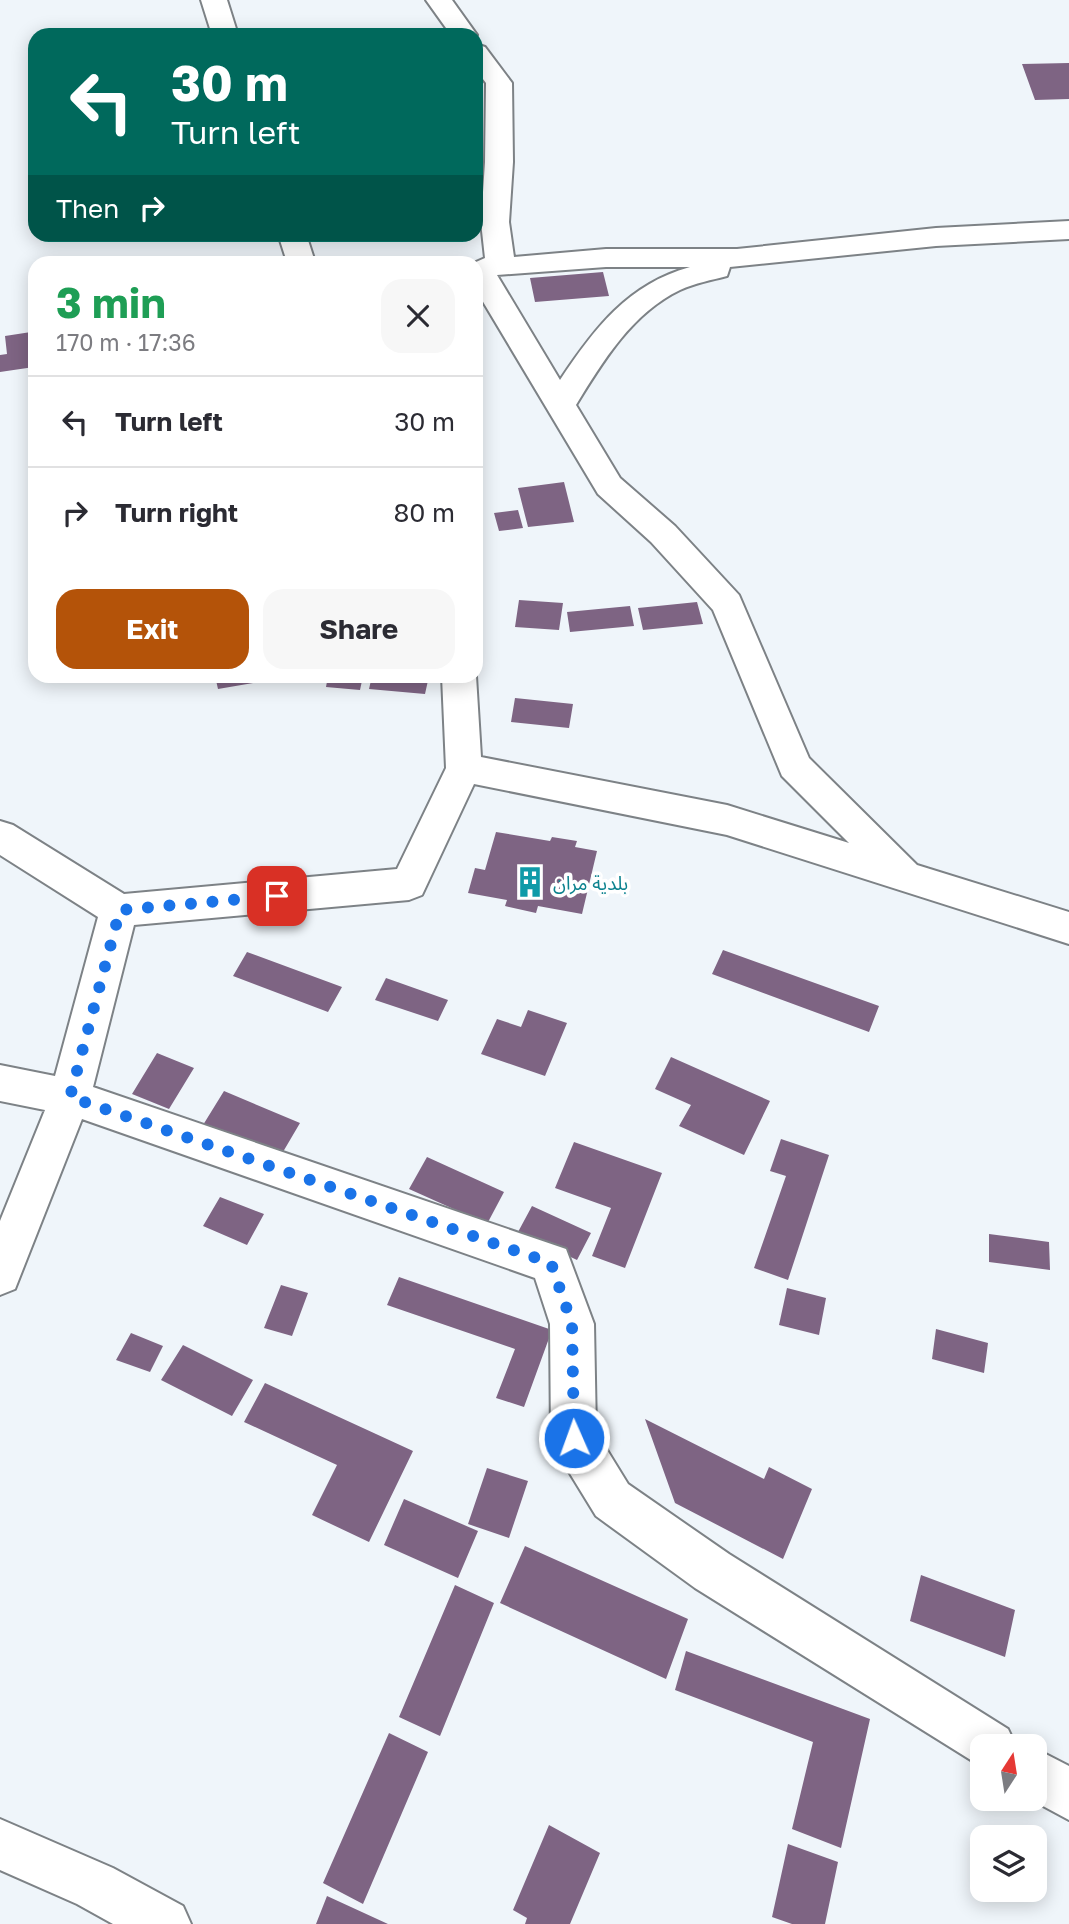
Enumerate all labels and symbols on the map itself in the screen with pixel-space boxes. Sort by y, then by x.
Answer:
building icon: بلدية مران [513,865,547,899]
pin [247,866,307,926]
place label: بلدية مران [553,871,628,895]
position arrow [537,1401,611,1475]
north arrow [970,1734,1046,1811]

